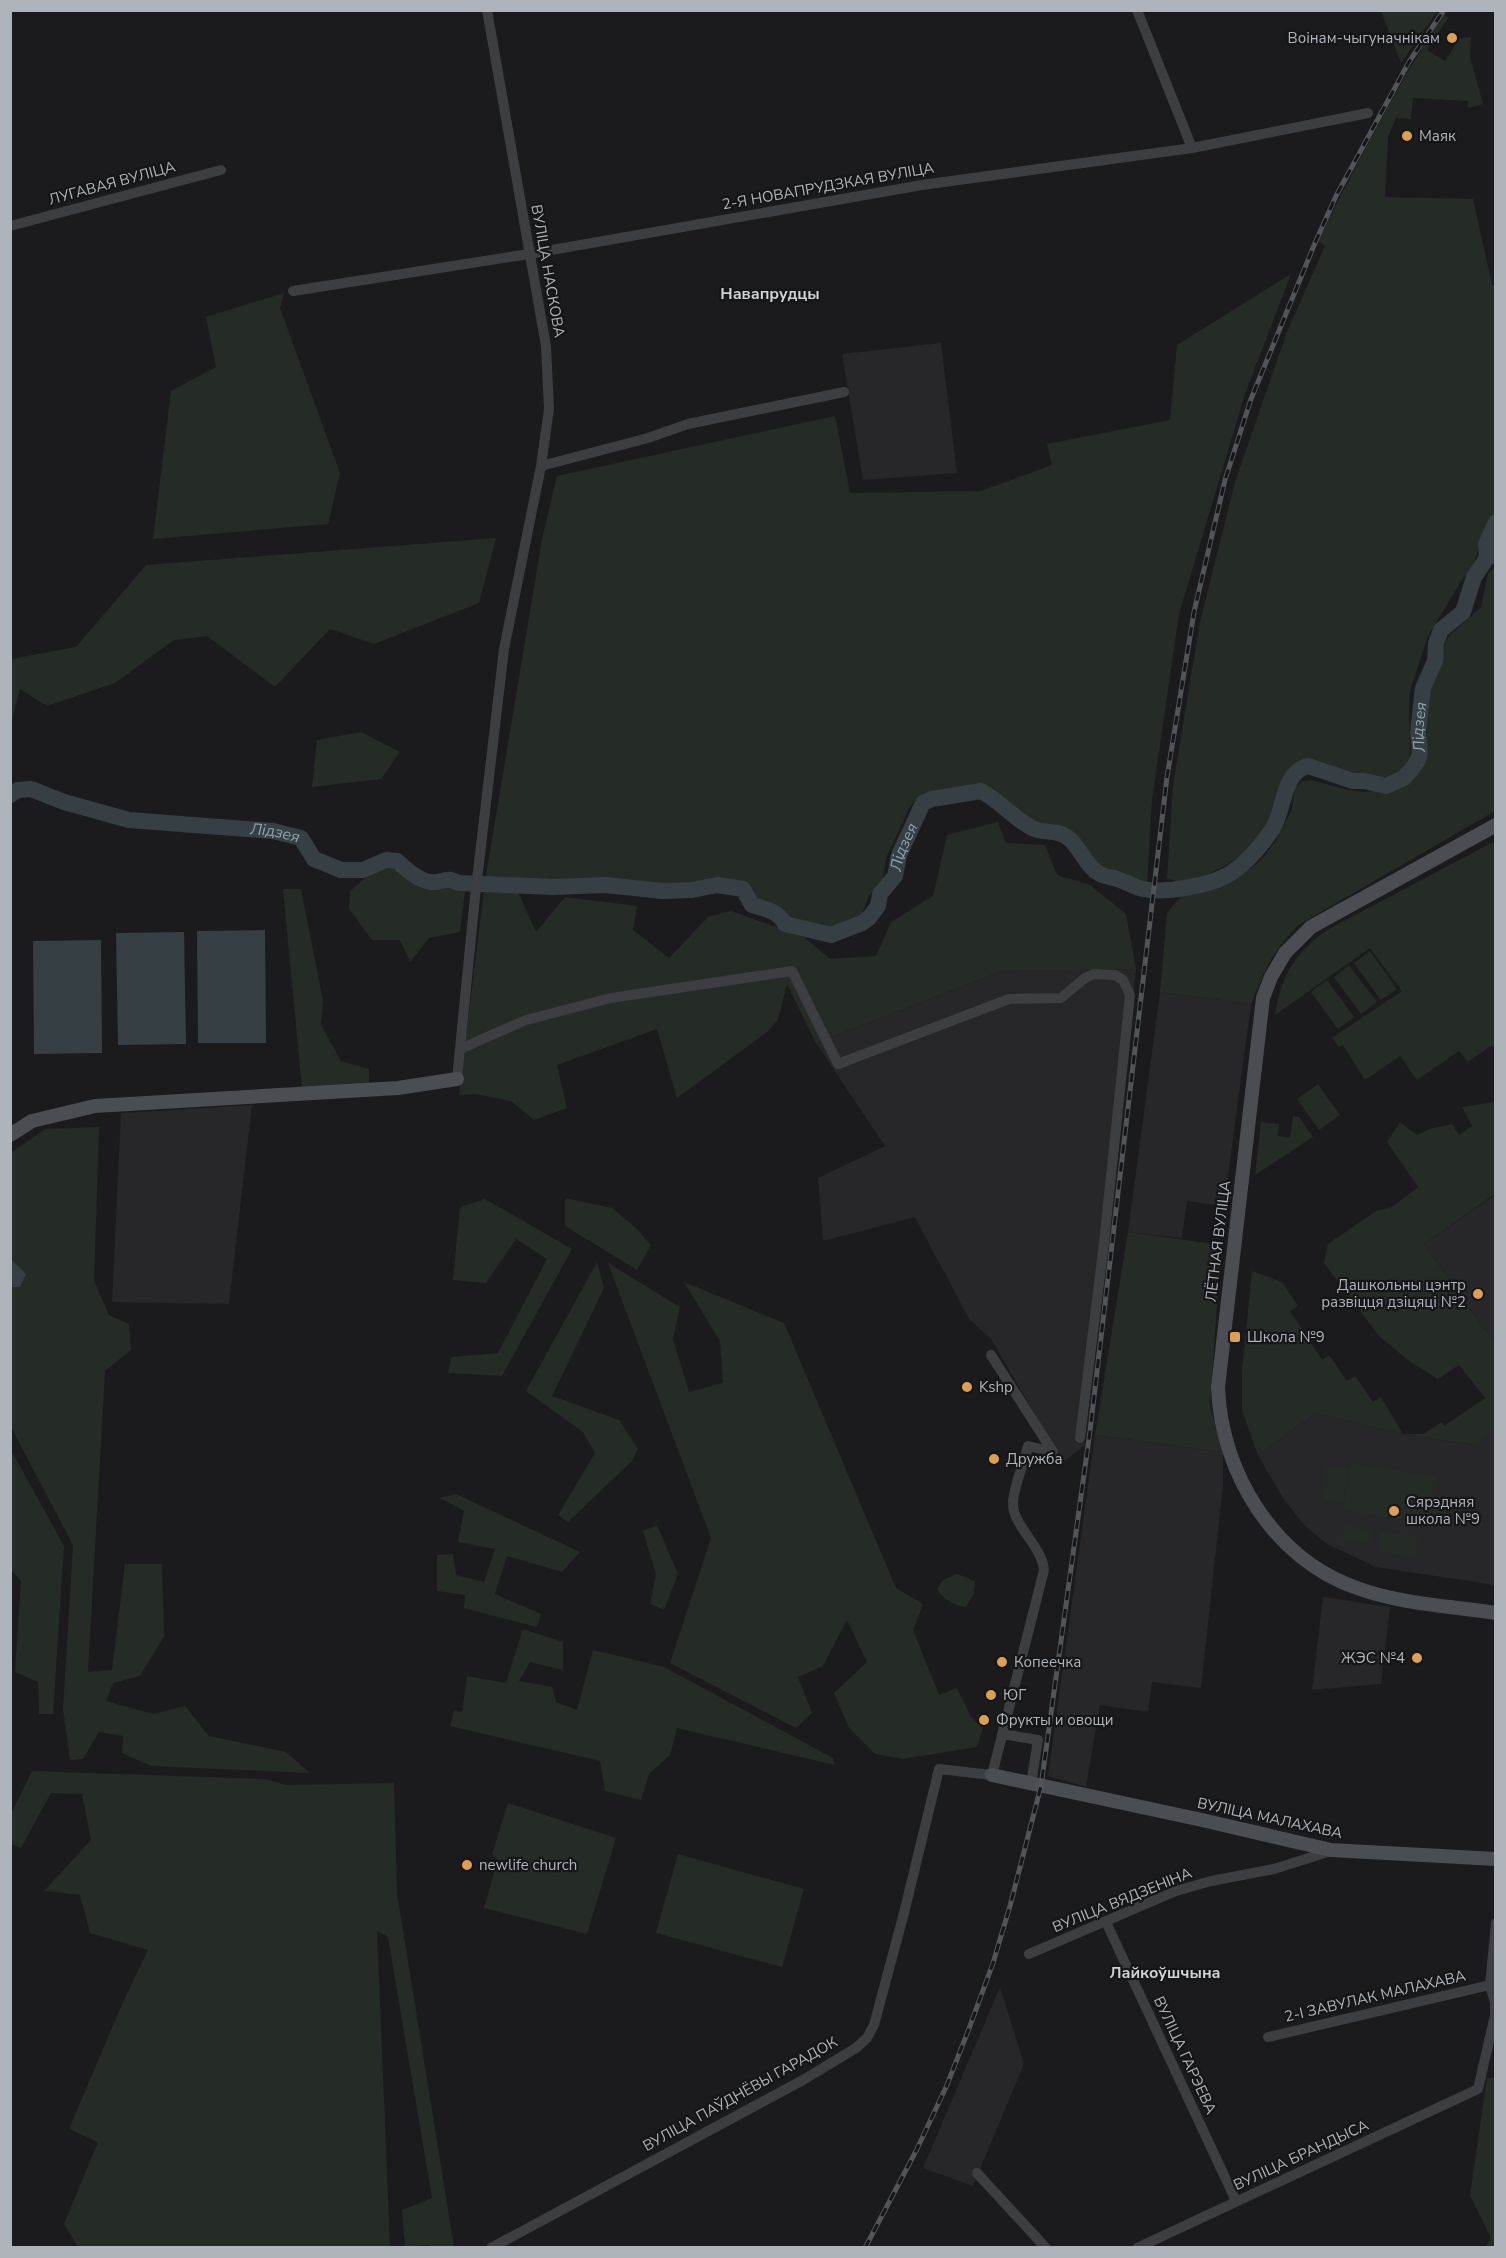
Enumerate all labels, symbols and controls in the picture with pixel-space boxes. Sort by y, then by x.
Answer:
place label: Воінам-чыгуначнікам [1288,28,1440,48]
marker: Воінам-чыгуначнікам [1445,31,1459,45]
place label: Маяк [1419,126,1456,146]
marker: Маяк [1400,129,1414,143]
street label: ЛУГАВАЯ ВУЛІЦА [46,156,178,210]
street label: 2-Я НОВАПРУДЗКАЯ ВУЛІЦА [720,157,936,215]
street label: ВУЛІЦА НАСКОВА [526,203,570,339]
district label: Навапрудцы [720,283,820,305]
water label: Лідзея [1406,701,1432,754]
water label: Лідзея [248,818,302,848]
water label: Лідзея [885,819,923,874]
street label: ЛЁТНАЯ ВУЛІЦА [1201,1179,1235,1303]
place label: Дашкольны цэнтр развіцця дзіцяці №2 [1321,1275,1466,1312]
marker: Дашкольны цэнтр развіцця дзіцяці №2 [1471,1287,1485,1301]
place label: Школа №9 [1247,1327,1325,1347]
marker: Школа №9 [1228,1330,1242,1344]
place label: Kshp [979,1377,1013,1397]
marker: Kshp [960,1380,974,1394]
place label: Дружба [1006,1449,1063,1469]
marker: Дружба [987,1452,1001,1466]
place label: Сярэдняя школа №9 [1406,1492,1480,1529]
marker: Сярэдняя школа №9 [1387,1504,1401,1518]
place label: ЖЭС №4 [1341,1648,1405,1668]
marker: ЖЭС №4 [1410,1651,1424,1665]
place label: Копеечка [1014,1652,1081,1672]
marker: Копеечка [995,1655,1009,1669]
place label: ЮГ [1003,1685,1026,1705]
marker: ЮГ [984,1688,998,1702]
place label: Фрукты и овощи [996,1710,1114,1730]
marker: Фрукты и овощи [977,1713,991,1727]
street label: ВУЛІЦА МАЛАХАВА [1196,1793,1344,1843]
place label: newlife church [479,1855,577,1875]
marker: newlife church [460,1858,474,1872]
street label: ВУЛІЦА ВЯДЗЕНІНА [1049,1863,1195,1937]
district label: Лайкоўшчына [1109,1962,1221,1984]
street label: 2-І ЗАВУЛАК МАЛАХАВА [1282,1965,1468,2027]
street label: ВУЛІЦА ГАРЭЕВА [1149,1993,1221,2117]
street label: ВУЛІЦА ПАЎДНЁВЫ ГАРАДОК [639,2032,841,2156]
street label: ВУЛІЦА БРАНДЫСА [1230,2115,1372,2195]

